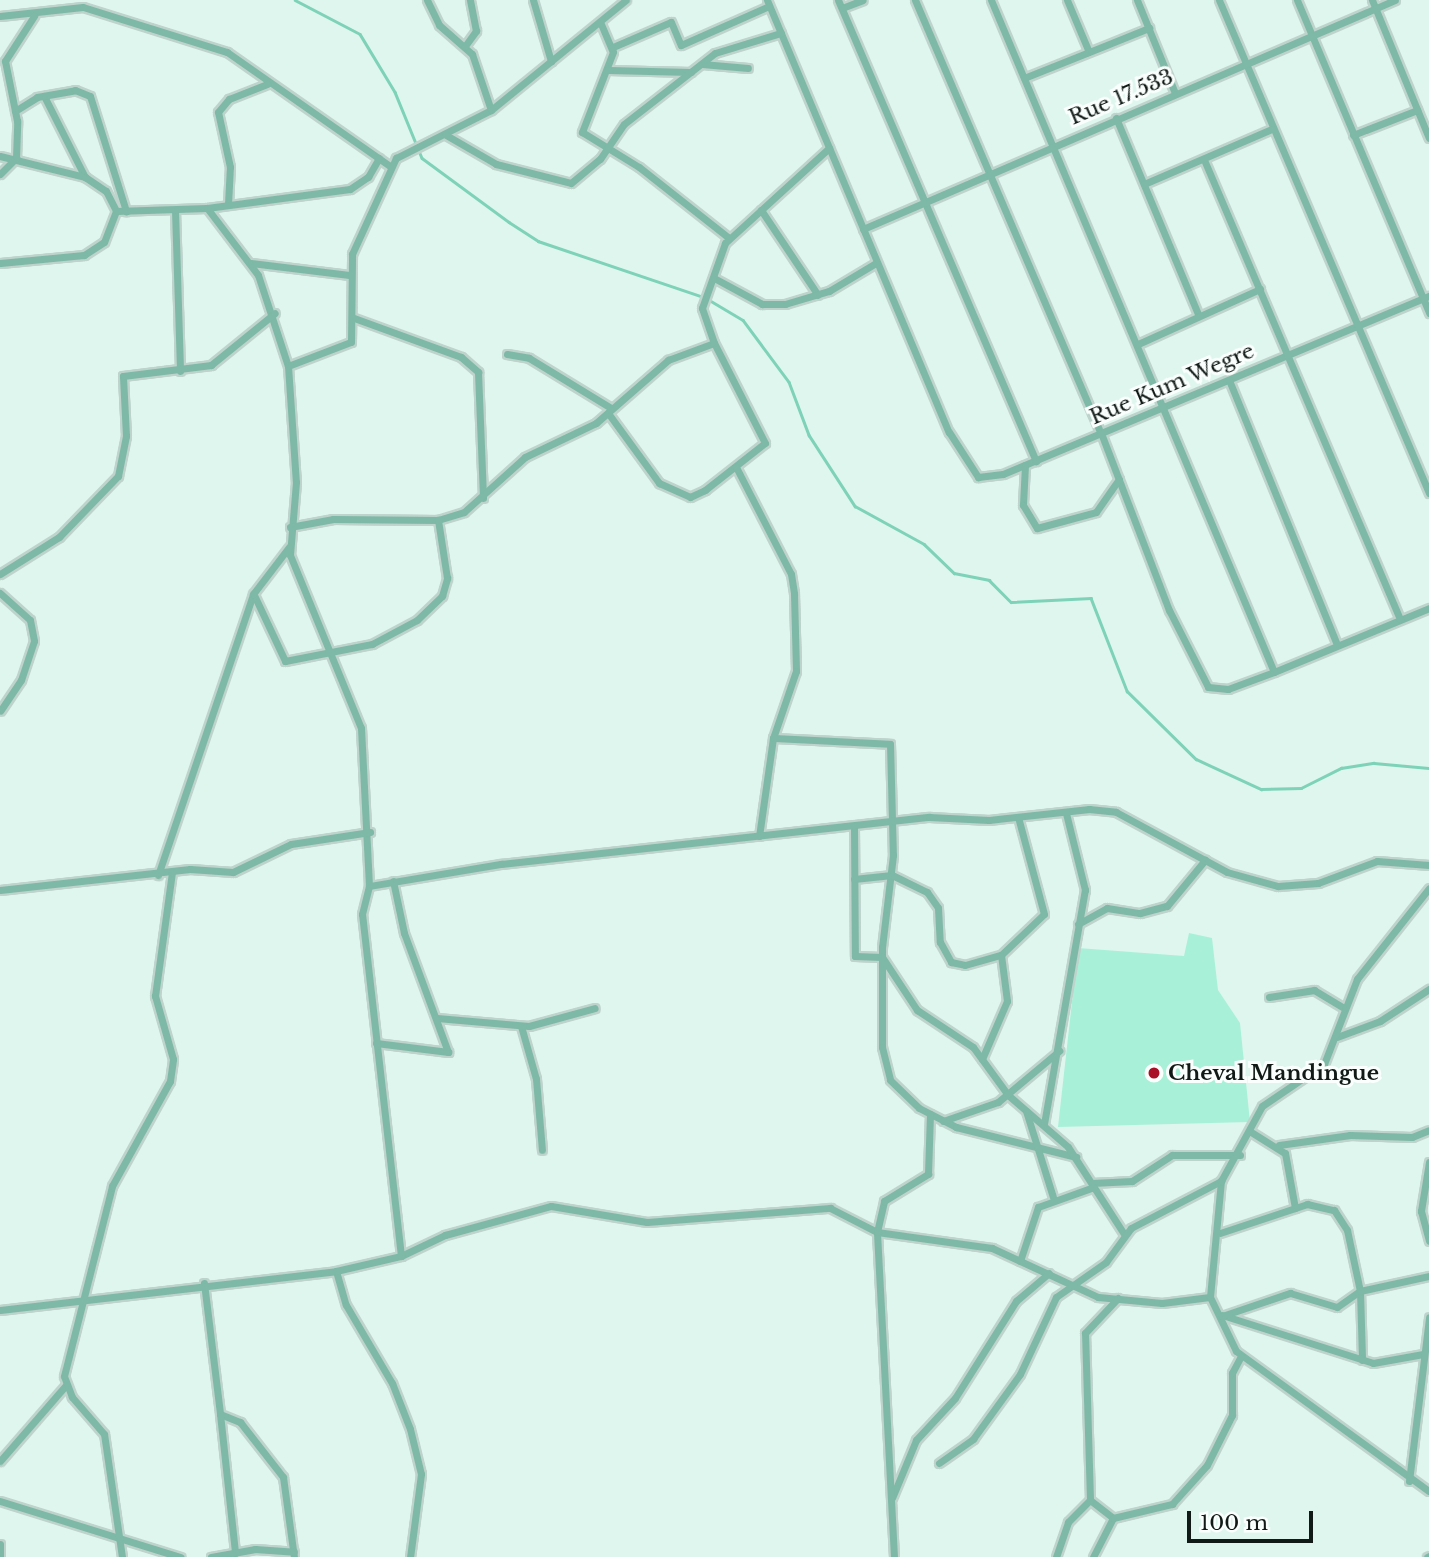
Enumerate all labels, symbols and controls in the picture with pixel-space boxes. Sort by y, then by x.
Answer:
street label: Rue 17.533 [1065,64,1177,130]
street label: Rue Kum Wegre [1086,338,1258,430]
place label: Cheval Mandingue [1168,1060,1379,1086]
marker: Cheval Mandingue [1146,1065,1162,1081]
scale bar [1191,1498,1317,1542]
text: 100 m [1200,1510,1268,1536]

